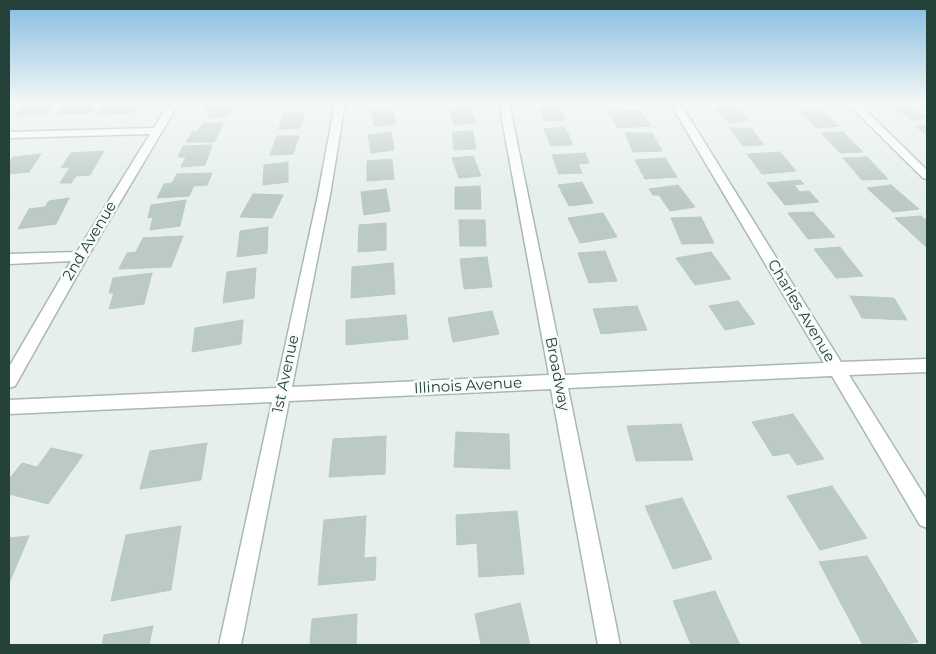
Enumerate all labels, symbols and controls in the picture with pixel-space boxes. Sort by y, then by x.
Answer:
street label: 2nd Avenue [59,198,121,284]
street label: Charles Avenue [763,256,839,366]
street label: 1st Avenue [269,333,303,415]
street label: Broadway [541,335,573,413]
street label: Illinois Avenue [414,374,522,398]

